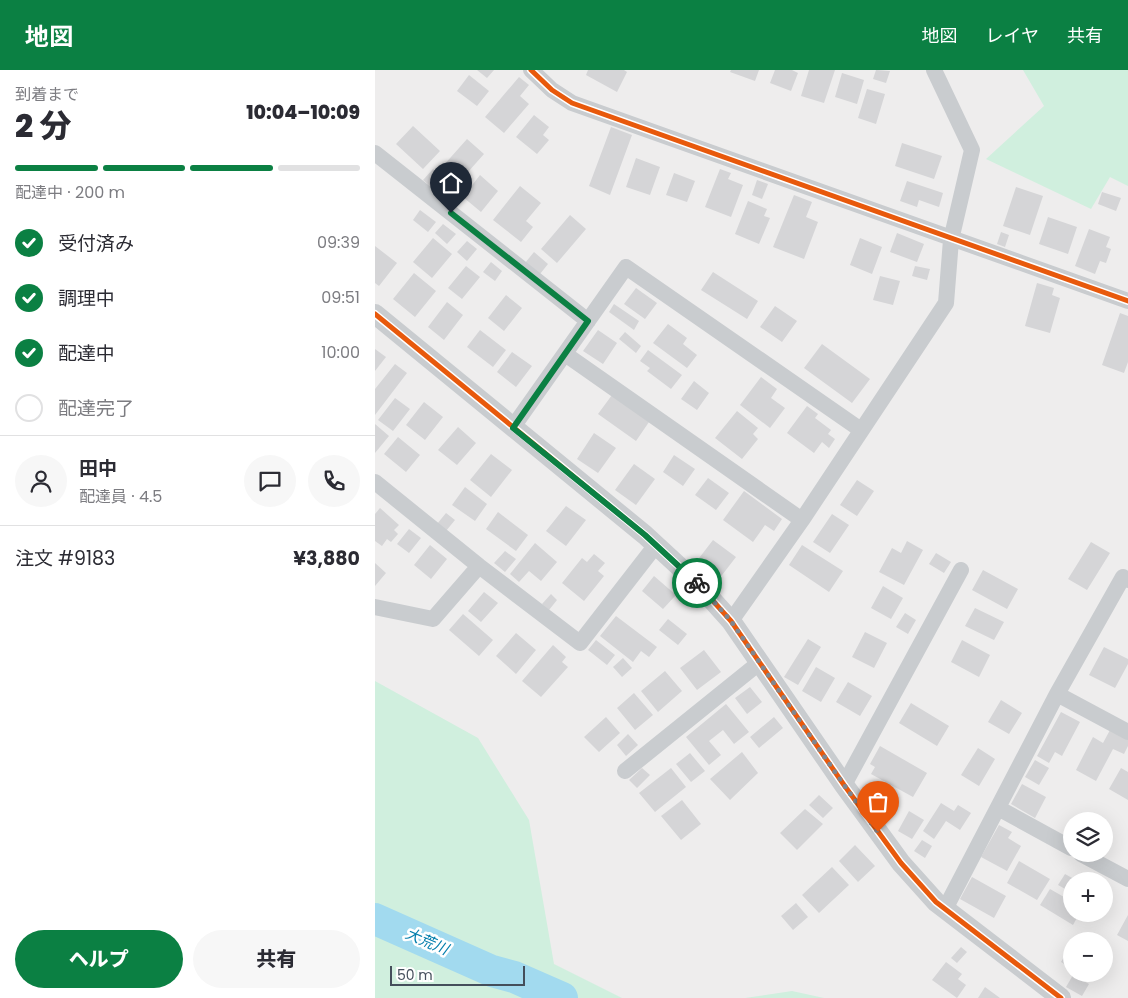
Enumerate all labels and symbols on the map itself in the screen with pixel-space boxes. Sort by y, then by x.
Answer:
pin [430,162,472,213]
courier [672,558,722,608]
pin [857,781,899,832]
water label: 大荒川 [402,923,454,960]
scale bar [390,963,525,986]

